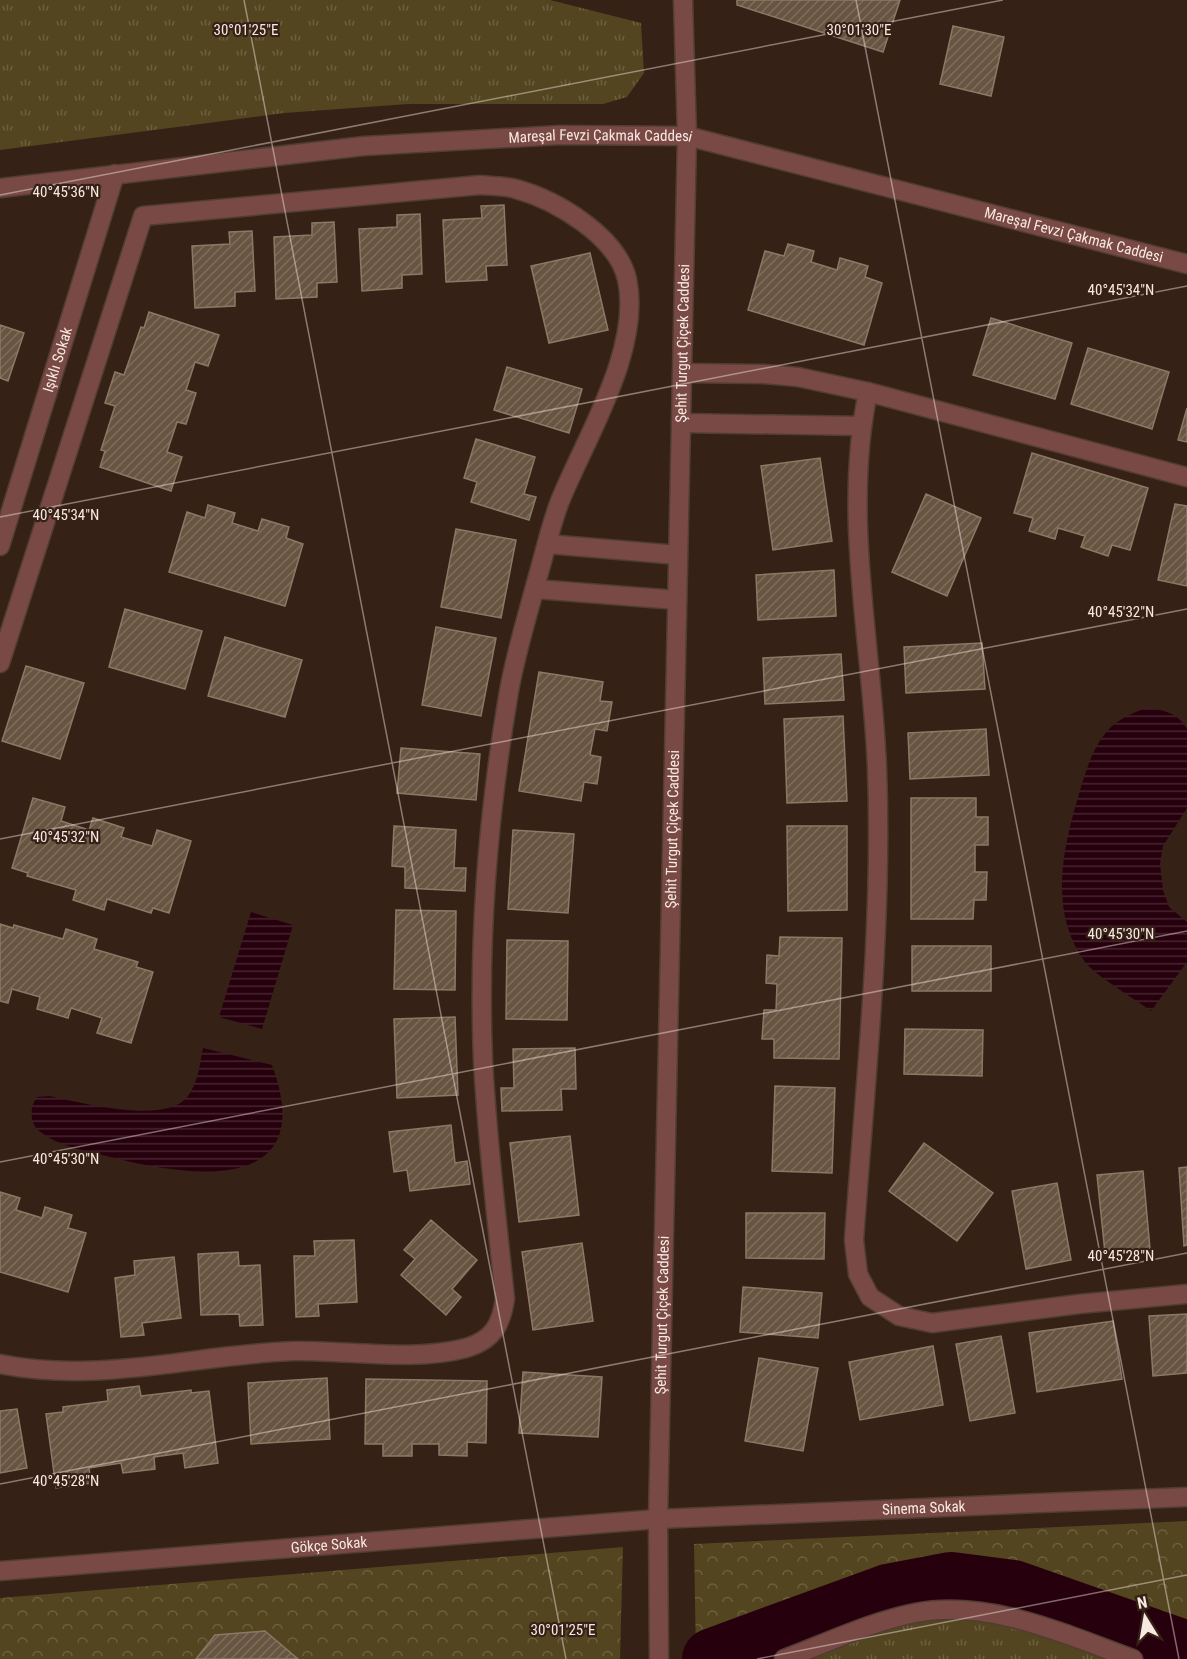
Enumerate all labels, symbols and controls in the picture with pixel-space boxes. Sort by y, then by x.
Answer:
text: 30°01'25"E [214,21,278,39]
text: 30°01'30"E [827,21,891,39]
street label: Mareşal Fevzi Çakmak Caddesi [508,126,694,147]
text: 40°45'36"N [33,183,99,201]
street label: Mareşal Fevzi Çakmak Caddesi [982,203,1165,267]
street label: Şehit Turgut Çiçek Caddesi [672,264,693,423]
text: 40°45'34"N [1088,281,1154,299]
street label: Işıklı Sokak [39,325,76,395]
text: 40°45'34"N [33,506,99,524]
text: 40°45'32"N [1088,603,1154,621]
street label: Şehit Turgut Çiçek Caddesi [662,750,683,909]
text: 40°45'32"N [33,828,99,846]
text: 40°45'30"N [1088,925,1154,943]
text: 40°45'30"N [33,1150,99,1168]
street label: Şehit Turgut Çiçek Caddesi [652,1236,673,1395]
text: 40°45'28"N [1088,1247,1154,1265]
text: 40°45'28"N [33,1472,99,1490]
street label: Sinema Sokak [882,1497,966,1519]
street label: Gökçe Sokak [290,1533,368,1557]
north arrow [1115,1587,1175,1647]
text: N [1136,1593,1149,1613]
text: 30°01'25"E [531,1621,595,1639]

